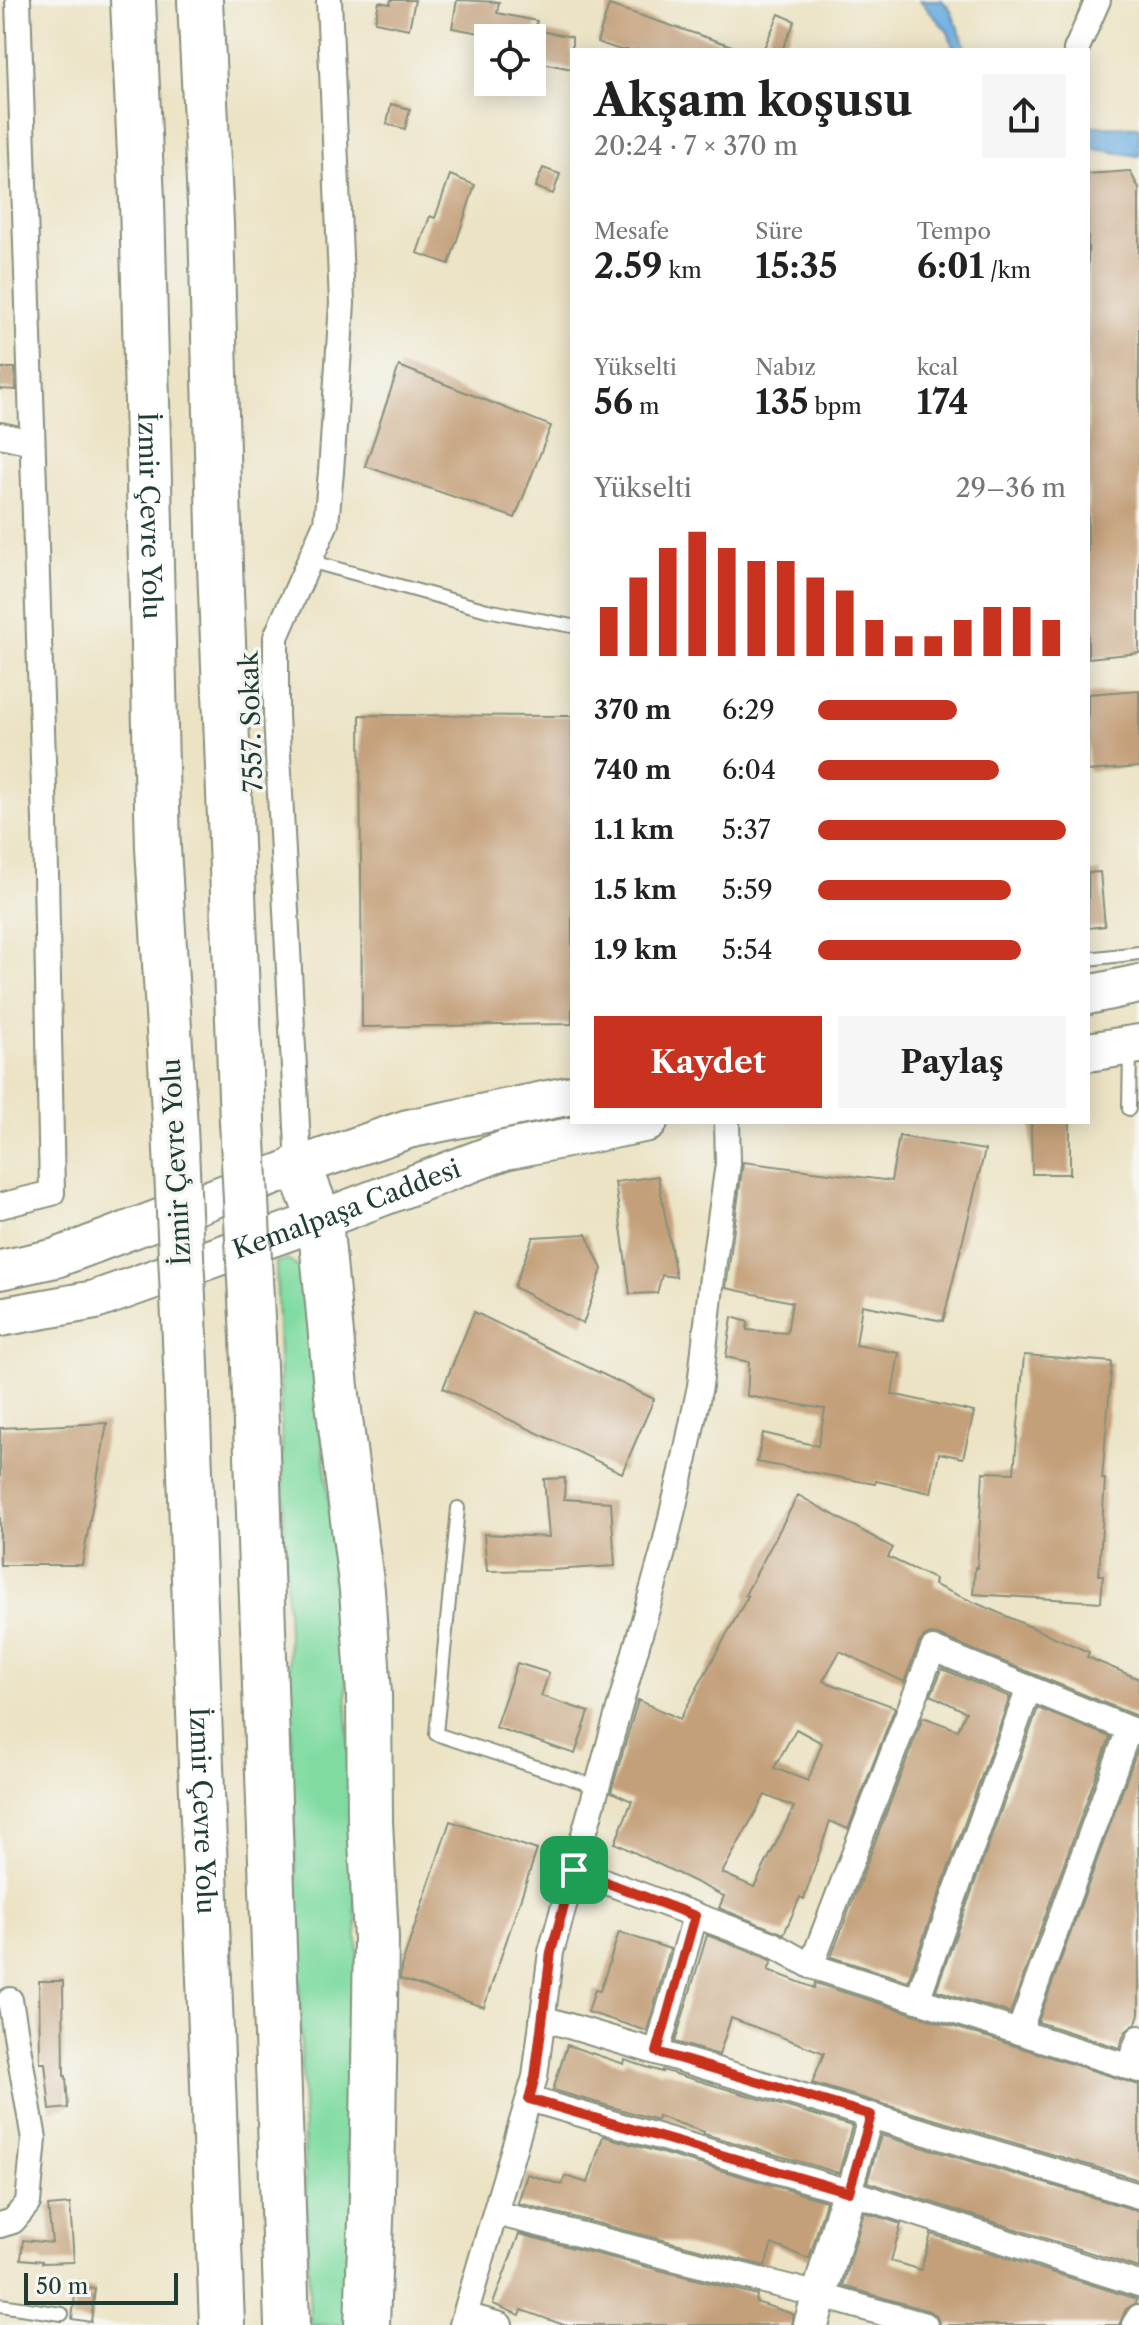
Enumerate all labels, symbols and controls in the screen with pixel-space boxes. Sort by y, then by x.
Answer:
map controls [474,24,546,96]
button: locate [474,24,546,96]
text: Akşam koşusu [594,73,913,127]
button: share [982,74,1066,158]
text: 20:24 · 7 × 370 m [594,130,798,162]
text: Mesafe [594,218,669,245]
text: Süre [755,218,803,245]
text: Tempo [917,218,991,245]
text: 2.59 [594,245,663,287]
text: 15:35 [755,245,837,287]
text: 6:01 [917,245,984,287]
text: km [663,257,702,284]
text: /km [984,257,1031,284]
text: Yükselti [594,354,677,381]
text: Nabız [755,354,816,381]
text: kcal [917,354,958,381]
text: 56 [594,381,633,423]
text: 135 [755,381,809,423]
text: 174 [917,381,969,423]
text: m [633,393,659,420]
text: bpm [809,393,862,420]
street label: İzmir Çevre Yolu [131,412,168,620]
text: Yükselti [594,472,692,504]
text: 29–36 m [956,472,1066,504]
street label: 7557. Sokak [233,650,269,793]
text: 370 m [594,694,671,726]
text: 6:29 [722,694,775,726]
text: 740 m [594,754,671,786]
text: 6:04 [722,754,776,786]
text: 1.1 km [594,814,674,846]
text: 5:37 [722,814,771,846]
text: 1.5 km [594,874,677,906]
text: 5:59 [722,874,773,906]
text: 1.9 km [594,934,677,966]
text: 5:54 [722,934,773,966]
button: Kaydet [594,1016,822,1108]
button: Paylaş [838,1016,1066,1108]
street label: İzmir Çevre Yolu [155,1058,197,1266]
street label: Kemalpaşa Caddesi [228,1152,465,1266]
street label: İzmir Çevre Yolu [183,1707,223,1915]
pin [540,1836,608,1904]
icon: arrive [552,1848,596,1892]
scale bar [24,2269,178,2305]
text: 50 m [36,2273,88,2300]

